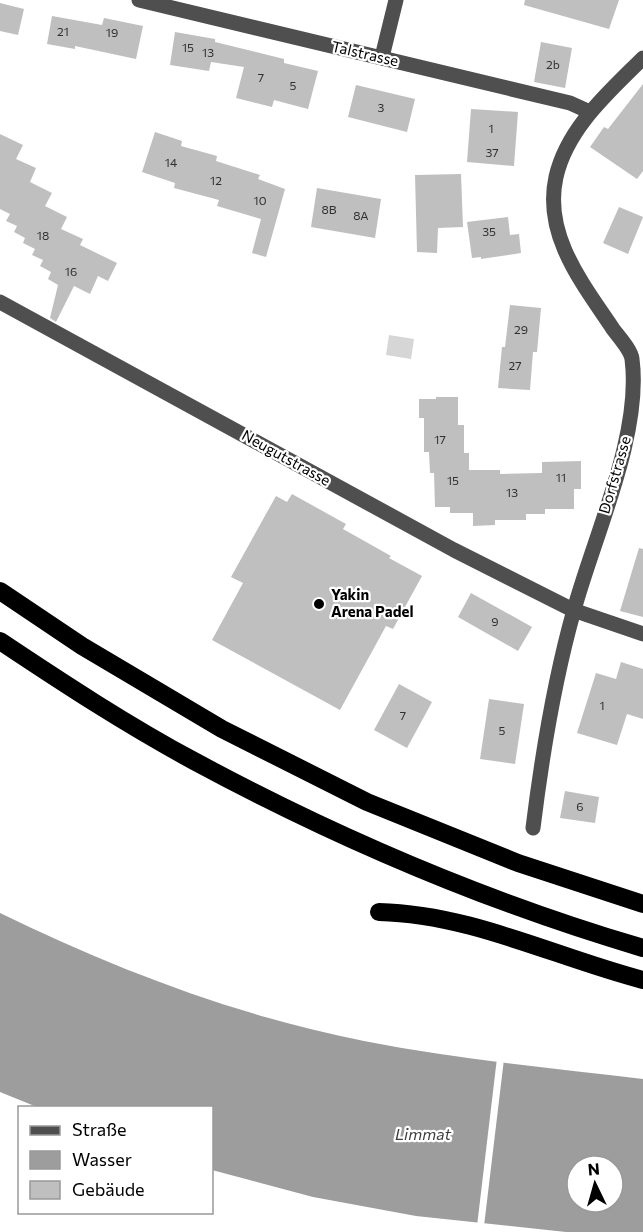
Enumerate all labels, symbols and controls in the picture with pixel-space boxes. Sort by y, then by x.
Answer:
house number: 21 [57,24,69,38]
house number: 19 [106,25,118,39]
street label: Talstrasse [330,37,401,69]
house number: 15 [182,40,194,54]
house number: 13 [202,45,214,59]
house number: 2b [546,57,560,71]
house number: 7 [258,70,264,84]
house number: 5 [290,78,297,92]
house number: 3 [378,100,385,114]
house number: 1 [488,121,494,135]
house number: 37 [485,145,499,159]
house number: 14 [165,155,177,169]
house number: 12 [210,173,222,187]
house number: 10 [254,193,267,207]
house number: 8B [321,202,337,216]
house number: 8A [353,208,369,222]
house number: 35 [482,224,496,238]
house number: 18 [37,228,49,242]
house number: 16 [65,264,77,278]
house number: 29 [514,322,528,336]
house number: 27 [509,358,521,372]
street label: Neugutstrasse [239,425,334,489]
house number: 17 [434,432,446,446]
street label: Dorfstrasse [594,434,634,516]
house number: 11 [556,470,566,484]
house number: 15 [447,473,459,487]
house number: 13 [506,485,518,499]
place label: Yakin Arena Padel [331,585,414,620]
marker: Yakin Arena Padel [312,597,326,611]
house number: 9 [491,614,499,628]
house number: 1 [599,698,605,712]
house number: 7 [400,708,406,722]
house number: 5 [499,723,506,737]
house number: 6 [576,799,584,813]
legend [18,1106,213,1214]
text: Straße [72,1118,127,1140]
water label: Limmat [395,1124,451,1143]
text: Wasser [72,1148,132,1170]
north arrow [565,1154,625,1214]
text: N [587,1159,600,1179]
text: Gebäude [72,1178,145,1200]

